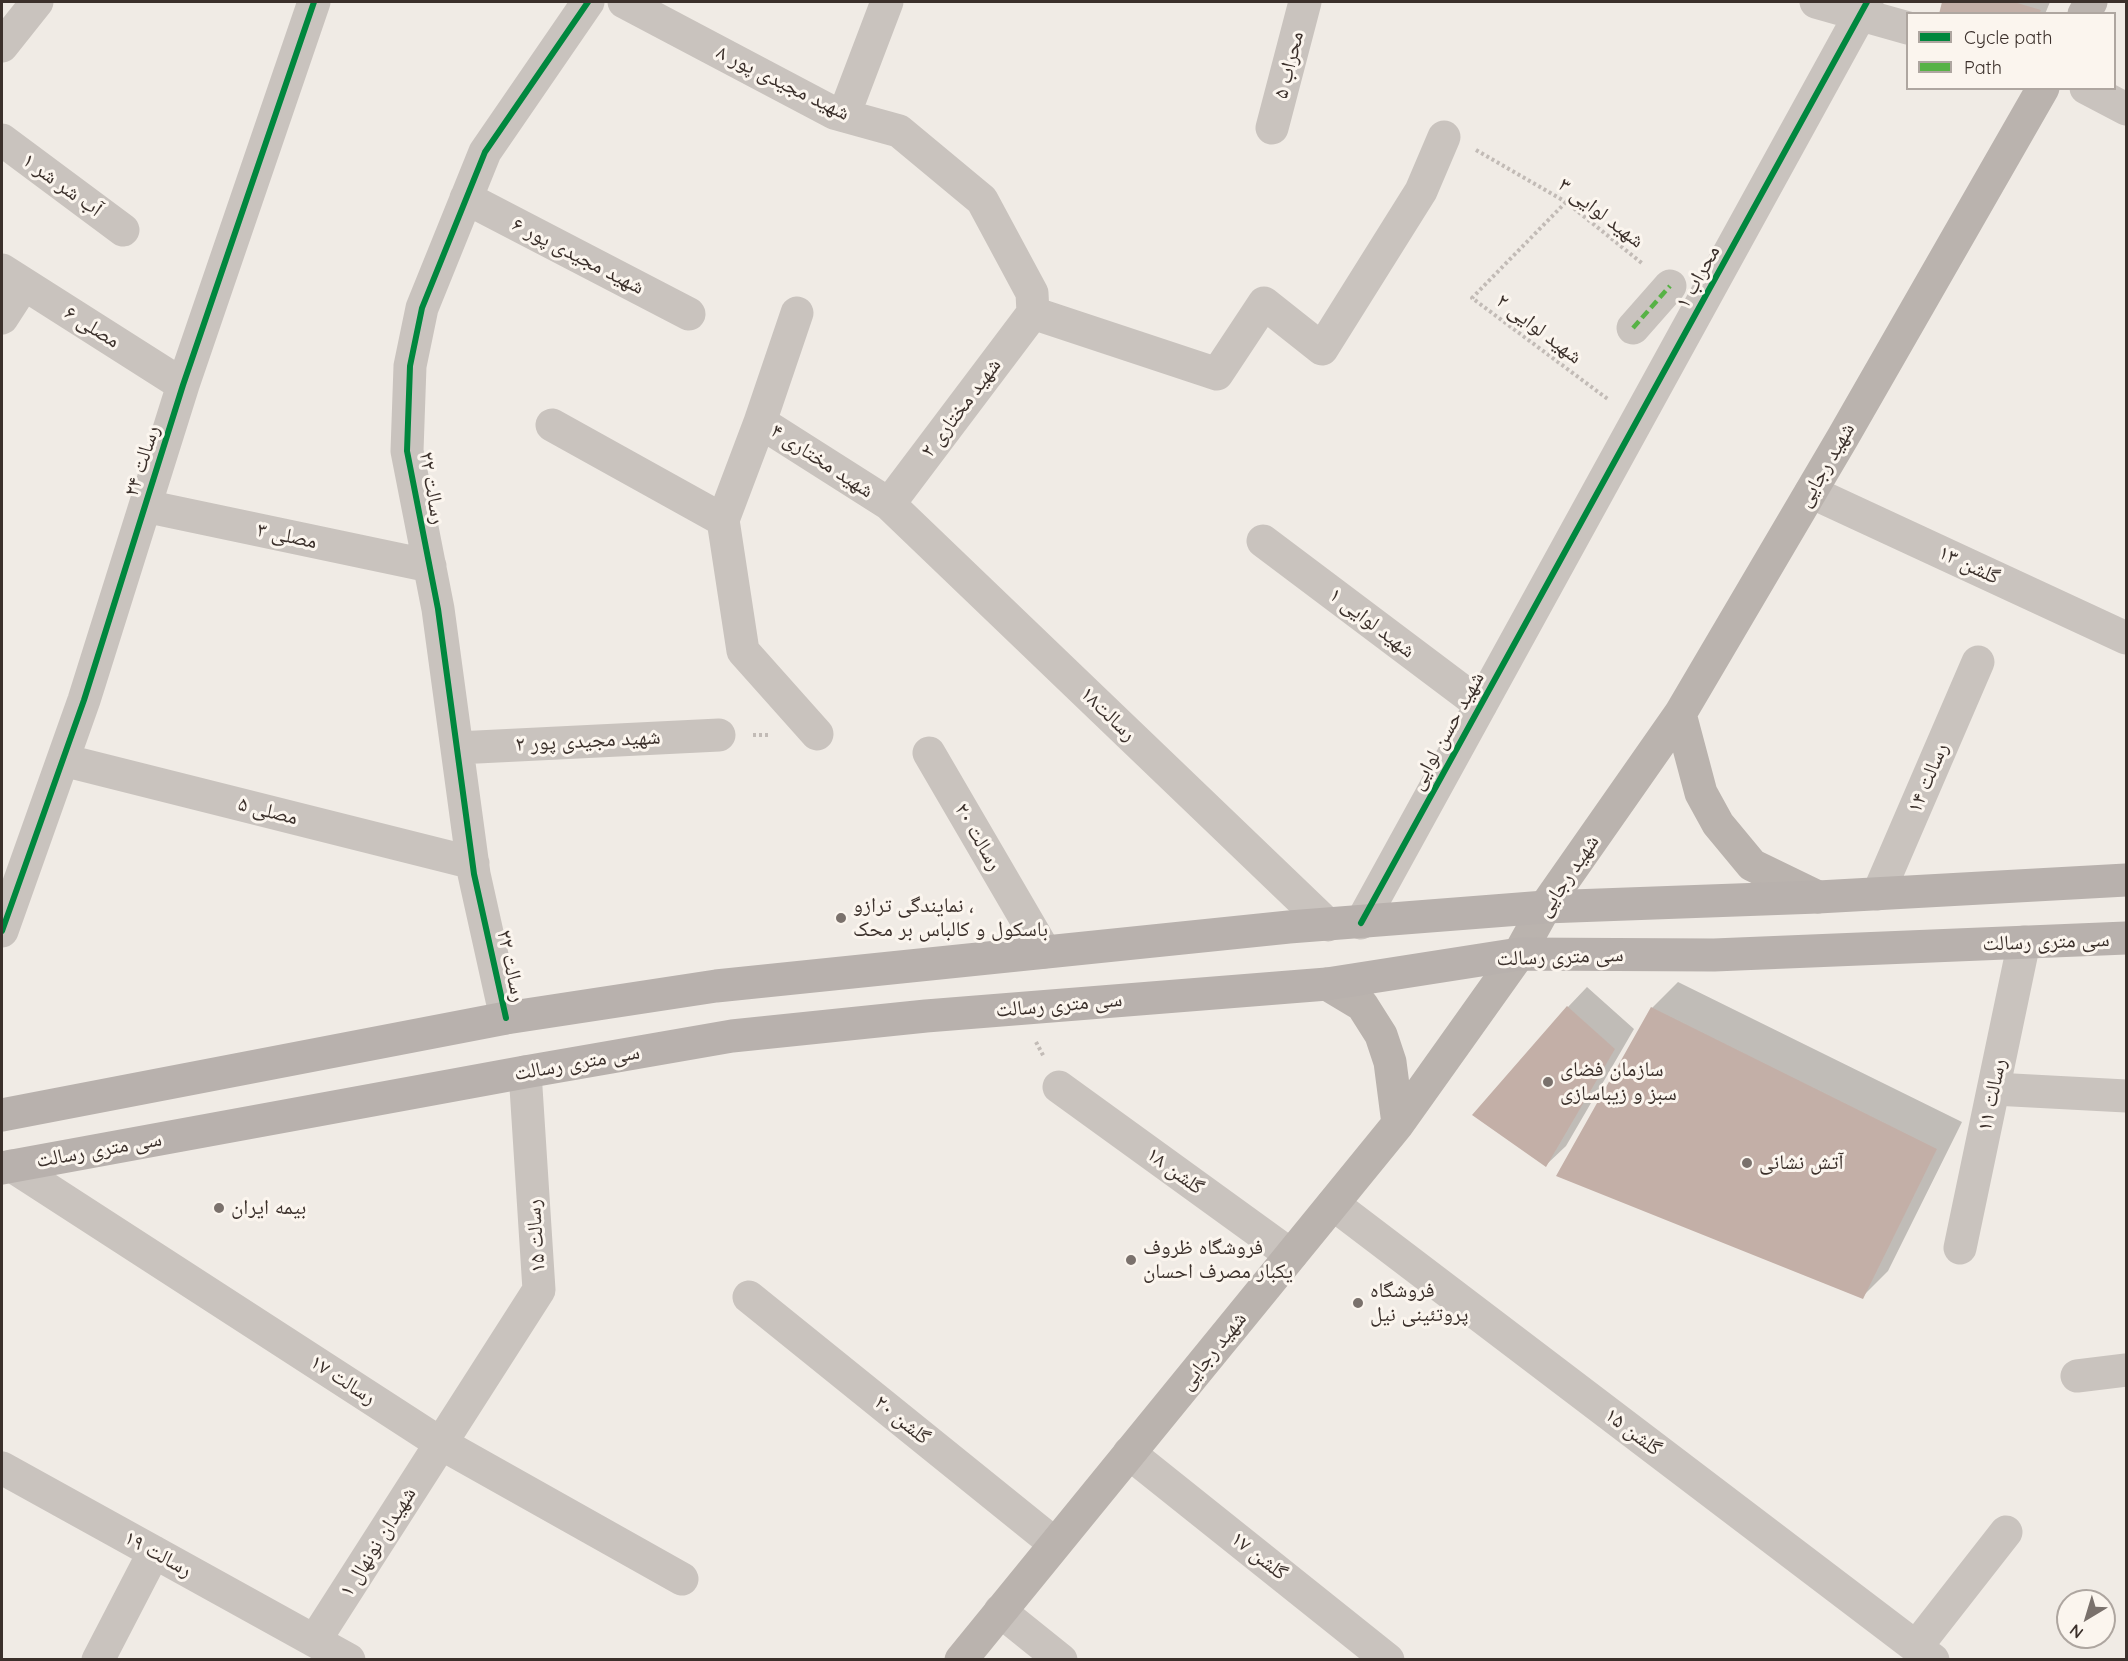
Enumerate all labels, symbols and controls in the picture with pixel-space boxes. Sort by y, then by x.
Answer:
legend [1906,12,2116,90]
text: Cycle path [1964,26,2052,49]
street label: ۵ محراب [1268,29,1310,101]
street label: ۸ شهید مجیدی پور [712,40,854,126]
text: Path [1964,56,2002,79]
street label: ۱ آب شر شر [17,148,107,222]
street label: ۳ شهید لوایی [1553,173,1649,253]
street label: ۶ شهید مجیدی پور [508,212,648,300]
street label: ۱ محراب [1670,241,1726,313]
street label: ۲ شهید لوایی [1491,289,1587,369]
street label: ۶ مصلی [60,300,124,354]
street label: ۲ شهید مختاری [916,353,1006,463]
street label: ۴ شهید مختاری [766,418,878,504]
street label: شهید رجایی [1792,418,1860,512]
street label: ۲۴ رسالت [119,422,165,500]
street label: ۲۲ رسالت [413,450,451,526]
street label: ۳ مصلی [255,517,319,555]
street label: ۱۳ گلشن [1934,540,2004,590]
street label: ۱ شهید لوایی [1324,583,1420,663]
street label: شهید حسن لوایی [1404,667,1490,795]
street label: رسالت۱۸ [1075,681,1141,747]
street label: ۲ شهید مجیدی پور [515,725,661,757]
street label: ۱۴ رسالت [1902,739,1954,817]
street label: ۵ مصلی [236,791,300,831]
street label: ۲۰ رسالت [949,799,1007,875]
street label: شهید رجایی [1531,830,1605,922]
place label: نمایندگی ترازو ، باسکول و کالباس بر محک [853,893,1048,943]
marker: نمایندگی ترازو ، باسکول و کالباس بر محک [834,911,848,925]
street label: ۲۲ رسالت [491,927,531,1005]
street label: سی متری رسالت [1982,927,2110,957]
street label: سی متری رسالت [1496,942,1624,972]
street label: سی متری رسالت [995,987,1123,1023]
street label: سی متری رسالت [512,1040,642,1086]
street label: ۱۱ رسالت [1972,1056,2012,1134]
place label: سازمان فضای سبز و زیباسازی [1560,1057,1677,1107]
marker: سازمان فضای سبز و زیباسازی [1541,1075,1555,1089]
street label: سی متری رسالت [34,1127,164,1173]
street label: ۱۸ گلشن [1141,1142,1209,1200]
place label: آتش نشانی [1759,1150,1844,1176]
marker: آتش نشانی [1740,1156,1754,1170]
place label: بیمه ایران [231,1195,306,1221]
street label: ۱۵ رسالت [521,1198,551,1274]
marker: بیمه ایران [212,1201,226,1215]
place label: فروشگاه ظروف یکبار مصرف احسان [1143,1235,1293,1285]
marker: فروشگاه ظروف یکبار مصرف احسان [1124,1253,1138,1267]
place label: فروشگاه پروتئینی نیل [1370,1278,1468,1328]
marker: فروشگاه پروتئینی نیل [1351,1296,1365,1310]
street label: شهید رجایی [1174,1307,1252,1395]
street label: ۱۷ رسالت [305,1349,381,1411]
street label: ۲۰ گلشن [869,1390,935,1450]
street label: گلشن ۱۵ [1600,1402,1666,1462]
street label: ۱ شهیدان نونهال [334,1482,422,1602]
street label: رسالت ۱۹ [120,1525,196,1583]
street label: گلشن ۱۷ [1226,1526,1292,1586]
north arrow [2056,1589,2116,1649]
text: N [2065,1620,2087,1643]

